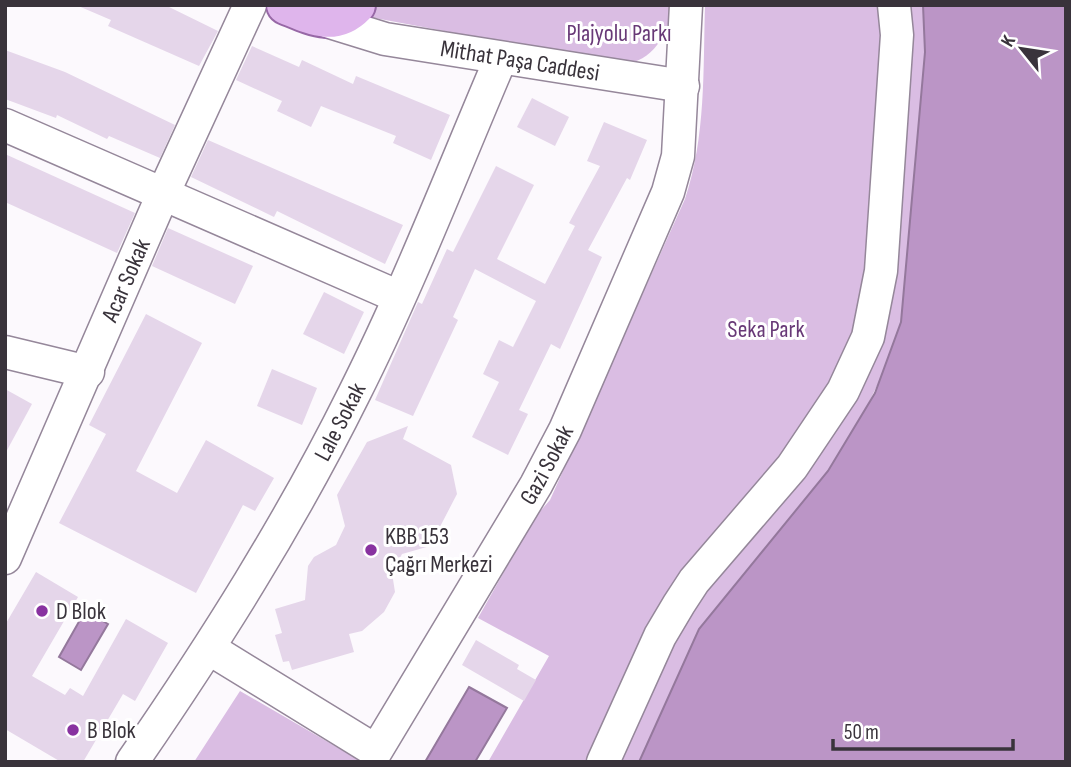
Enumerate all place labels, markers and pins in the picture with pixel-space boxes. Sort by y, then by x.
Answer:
place label: KBB 153 Çağrı Merkezi [385,522,493,579]
marker: KBB 153 Çağrı Merkezi [363,542,379,558]
place label: D Blok [56,597,106,626]
marker: D Blok [34,603,50,619]
place label: B Blok [87,716,136,745]
marker: B Blok [65,722,81,738]

